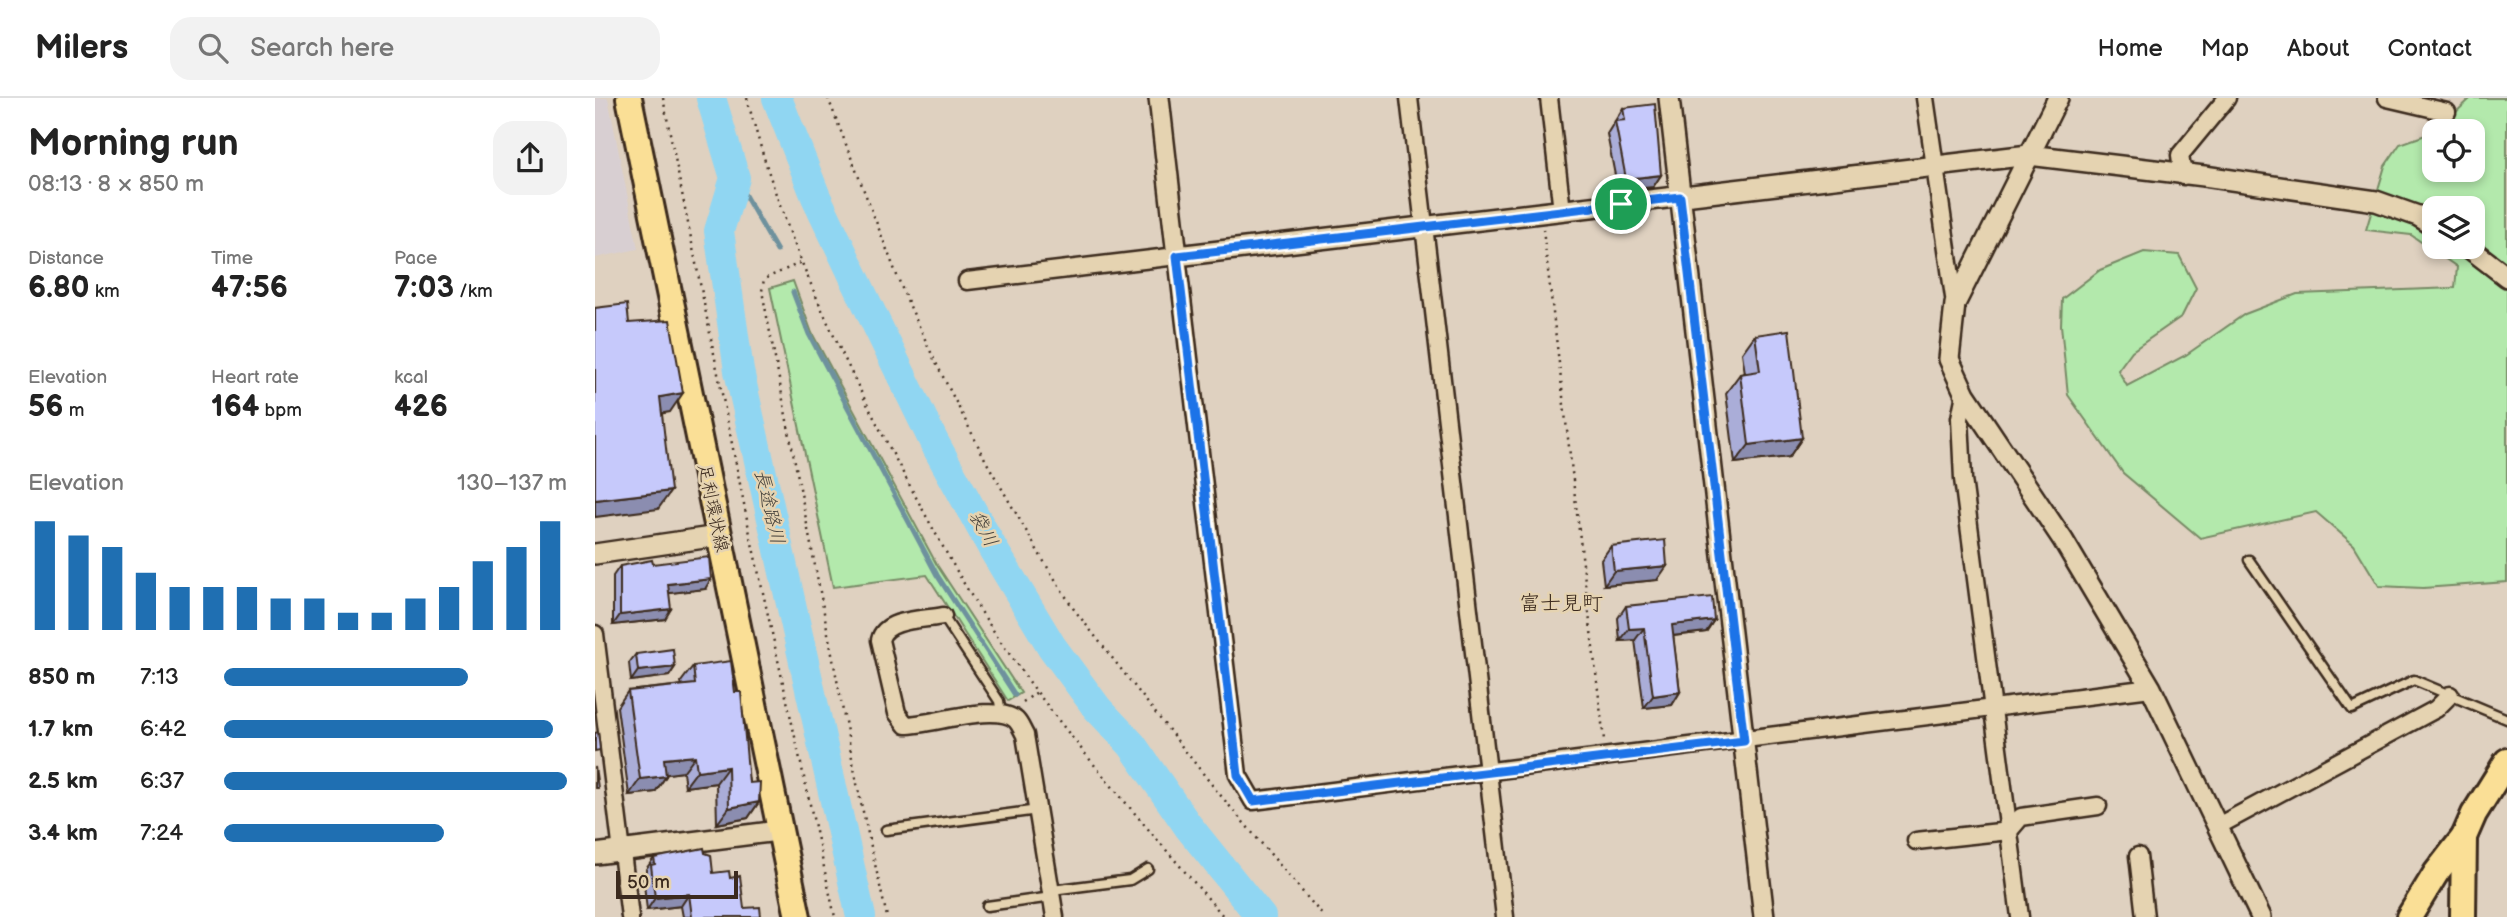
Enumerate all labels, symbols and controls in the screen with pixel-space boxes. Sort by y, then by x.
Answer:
search box [170,17,660,80]
text: Milers [35,28,128,68]
icon: search [194,29,232,67]
text: Search here [250,33,394,64]
text: Home [2098,34,2163,63]
text: Map [2201,34,2249,63]
text: About [2287,34,2349,63]
text: Contact [2387,34,2472,63]
map controls [2422,119,2485,259]
button: locate [2422,119,2485,182]
text: Morning run [28,121,239,166]
button: share [493,121,567,195]
text: 08:13 · 8 × 850 m [28,170,204,198]
pin [1591,174,1651,234]
icon: arrive [1602,185,1640,223]
button: layers [2422,196,2485,259]
text: Distance [28,247,104,270]
text: Time [211,247,253,270]
text: Pace [394,247,437,270]
text: 6.80 [28,270,90,306]
text: 47:56 [211,270,288,306]
text: 7:03 [394,270,454,306]
text: km [90,280,120,303]
text: /km [454,280,493,303]
text: Elevation [28,366,107,389]
text: Heart rate [211,366,299,389]
text: kcal [394,366,428,389]
text: 56 [28,389,64,425]
text: 164 [211,389,259,425]
text: 426 [394,389,448,425]
text: m [64,399,84,422]
text: bpm [259,399,302,422]
street label: 足利環状線 [693,462,733,554]
water label: 長途路川 [749,467,789,547]
text: Elevation [28,469,124,497]
text: 130–137 m [457,469,567,497]
water label: 袋川 [964,507,1002,551]
district label: 富士見町 [1519,591,1603,616]
text: 850 m [28,663,95,691]
text: 7:13 [140,663,179,691]
text: 1.7 km [28,715,93,743]
text: 6:42 [140,715,186,743]
text: 2.5 km [28,767,98,795]
text: 6:37 [140,767,184,795]
text: 3.4 km [28,819,98,847]
text: 7:24 [140,819,183,847]
scale bar [616,868,739,900]
text: 50 m [627,871,670,894]

